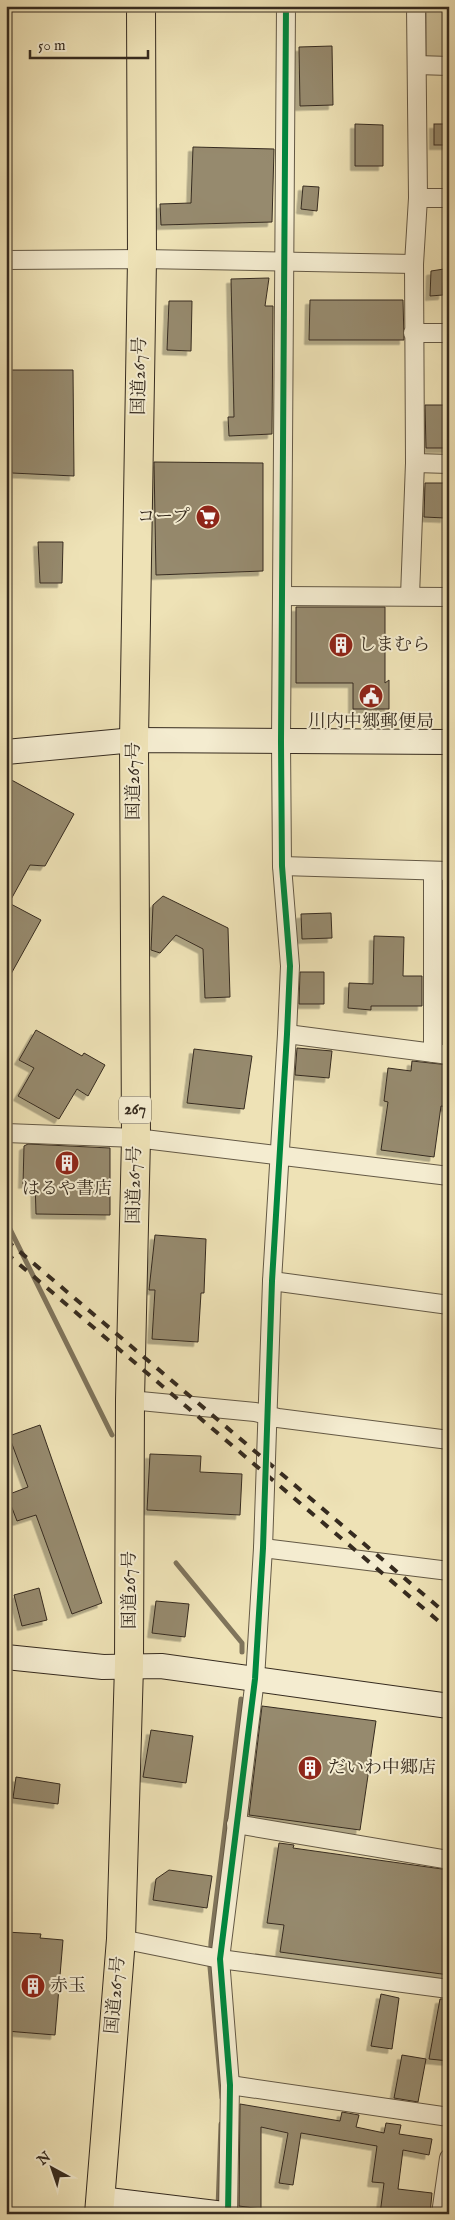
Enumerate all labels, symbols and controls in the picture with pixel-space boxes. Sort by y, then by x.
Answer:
scale bar [30,28,148,60]
text: 50 m [38,36,66,55]
street label: 国道267号 [128,337,152,415]
supermarket icon: コープ [195,504,221,530]
place label: コープ [137,506,190,529]
building icon: しまむら [328,632,354,658]
place label: しまむら [358,634,430,657]
public building icon: 川内中郷郵便局 [358,683,384,709]
place label: 川内中郷郵便局 [308,711,434,734]
street label: 国道267号 [123,742,146,820]
road number: 267 [119,1096,151,1124]
street label: 国道267号 [123,1146,147,1224]
building icon: はるや書店 [54,1150,80,1176]
place label: はるや書店 [22,1178,112,1201]
street label: 国道267号 [119,1551,142,1629]
building icon: だいわ中郷店 [297,1755,323,1781]
place label: だいわ中郷店 [328,1757,436,1780]
street label: 国道267号 [101,1955,131,2035]
building icon: 赤玉 [20,1973,46,1999]
place label: 赤玉 [50,1975,86,1998]
north arrow [28,2142,78,2192]
text: N [33,2148,55,2170]

